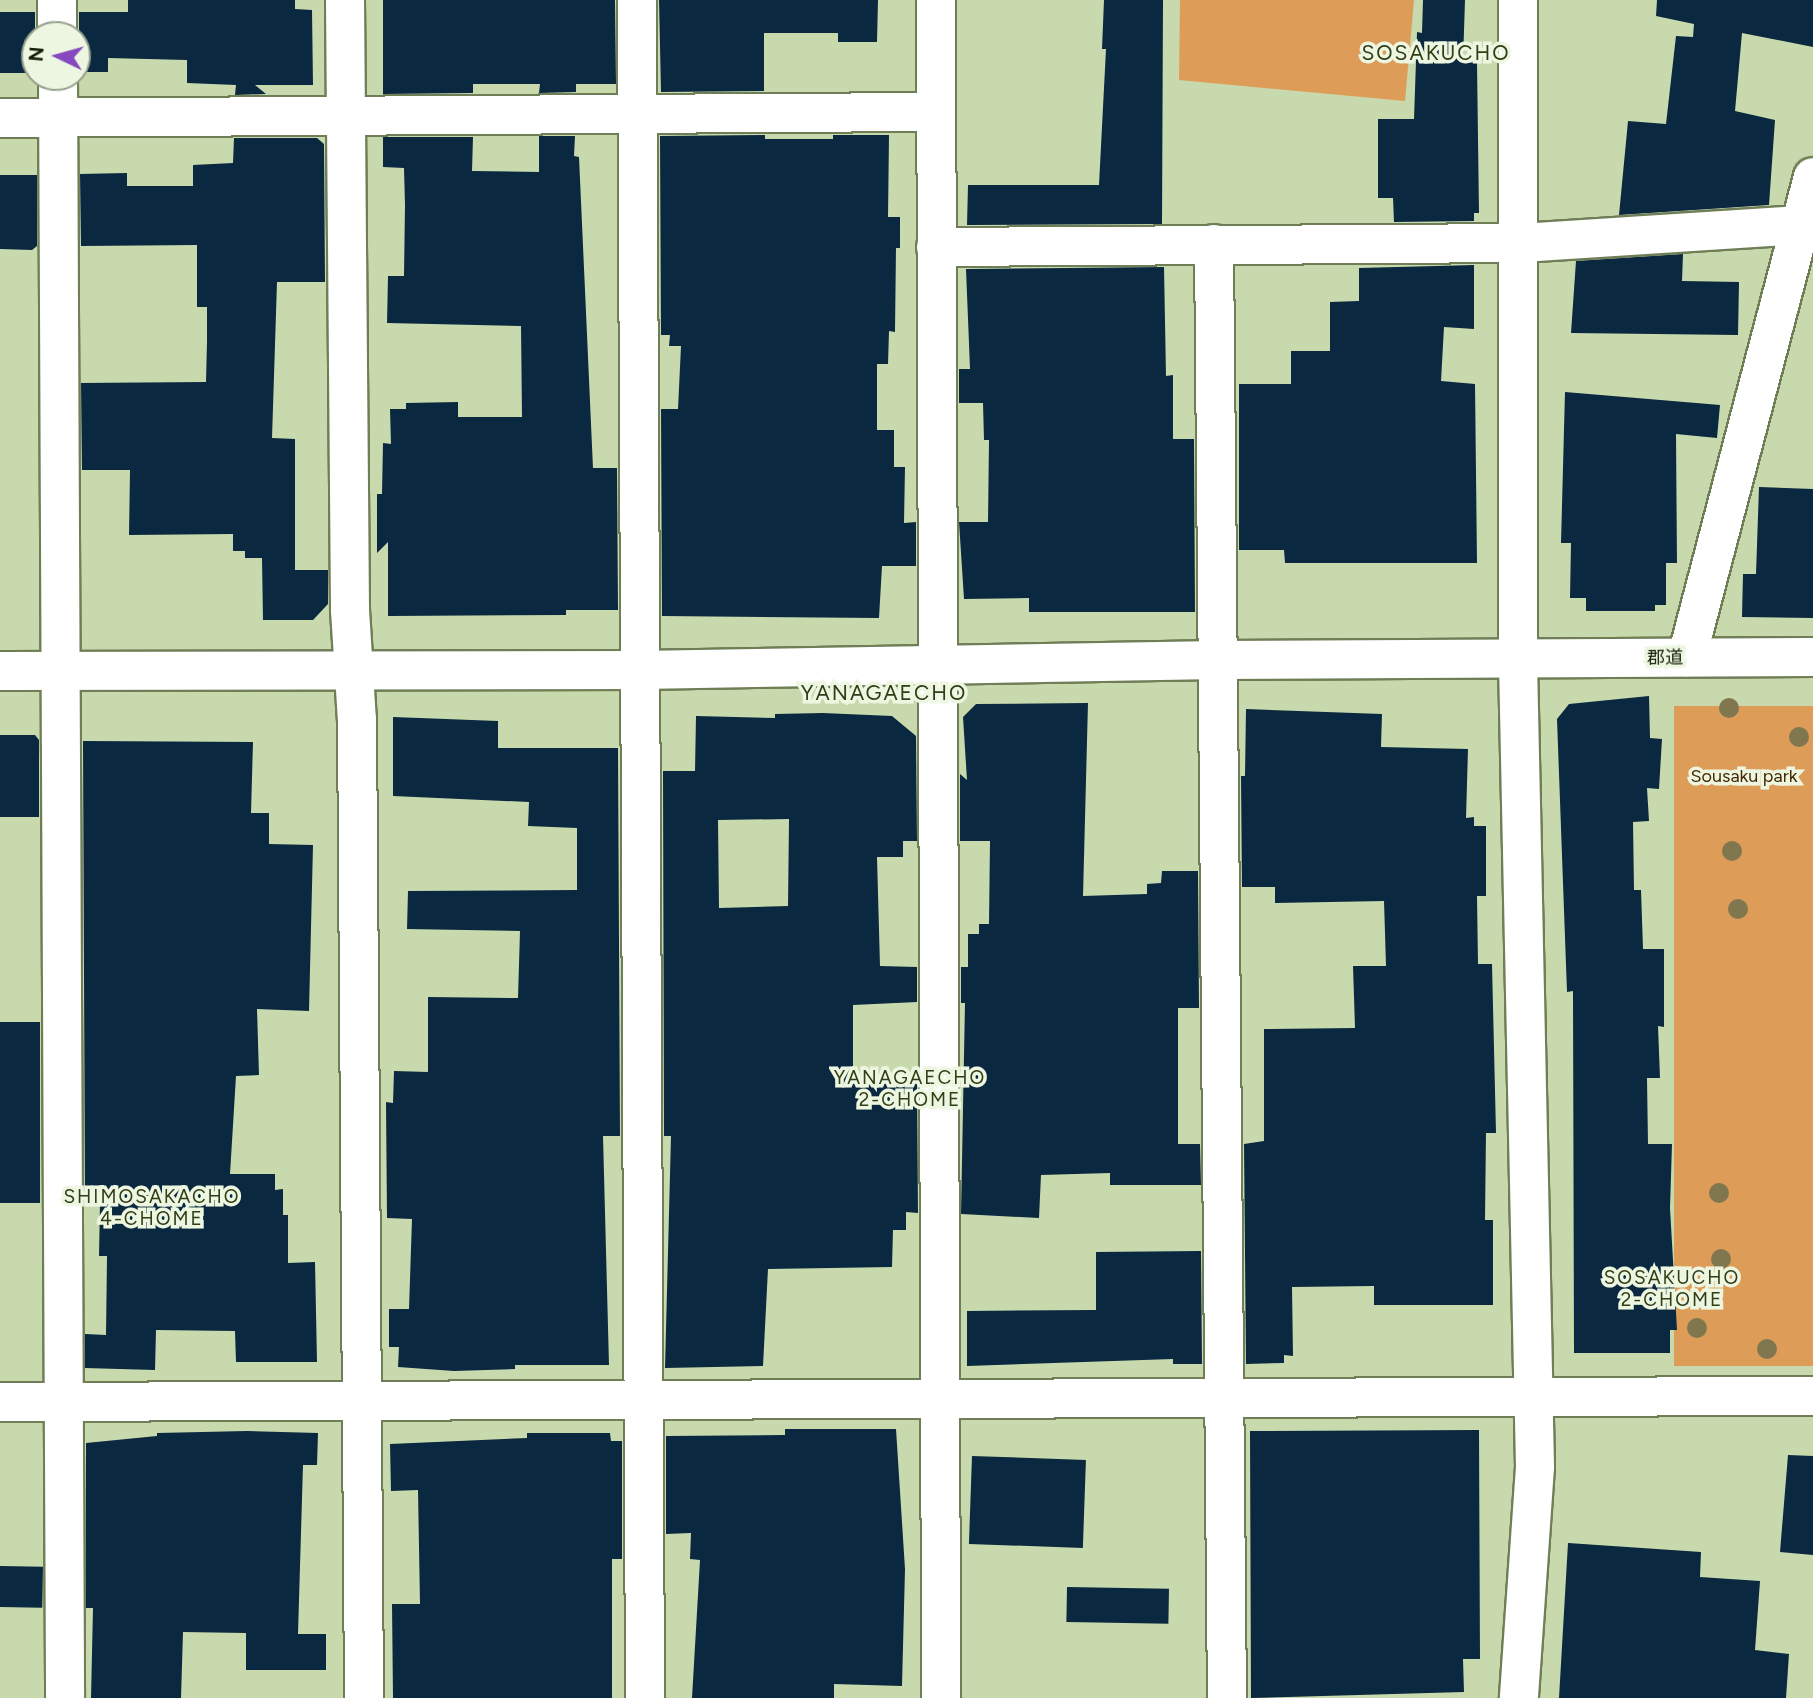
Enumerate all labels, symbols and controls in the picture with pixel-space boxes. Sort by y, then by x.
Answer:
north arrow [21,21,91,91]
district label: SOSAKUCHO [1363,40,1509,66]
text: N [24,46,49,63]
street label: 郡道 [1647,647,1683,669]
district label: YANAGAECHO [802,680,966,706]
park label: Sousaku park [1691,765,1797,787]
district label: YANAGAECHO 2-CHOME [835,1067,985,1111]
district label: SHIMOSAKACHO 4-CHOME [65,1186,239,1230]
district label: SOSAKUCHO 2-CHOME [1605,1267,1739,1311]

